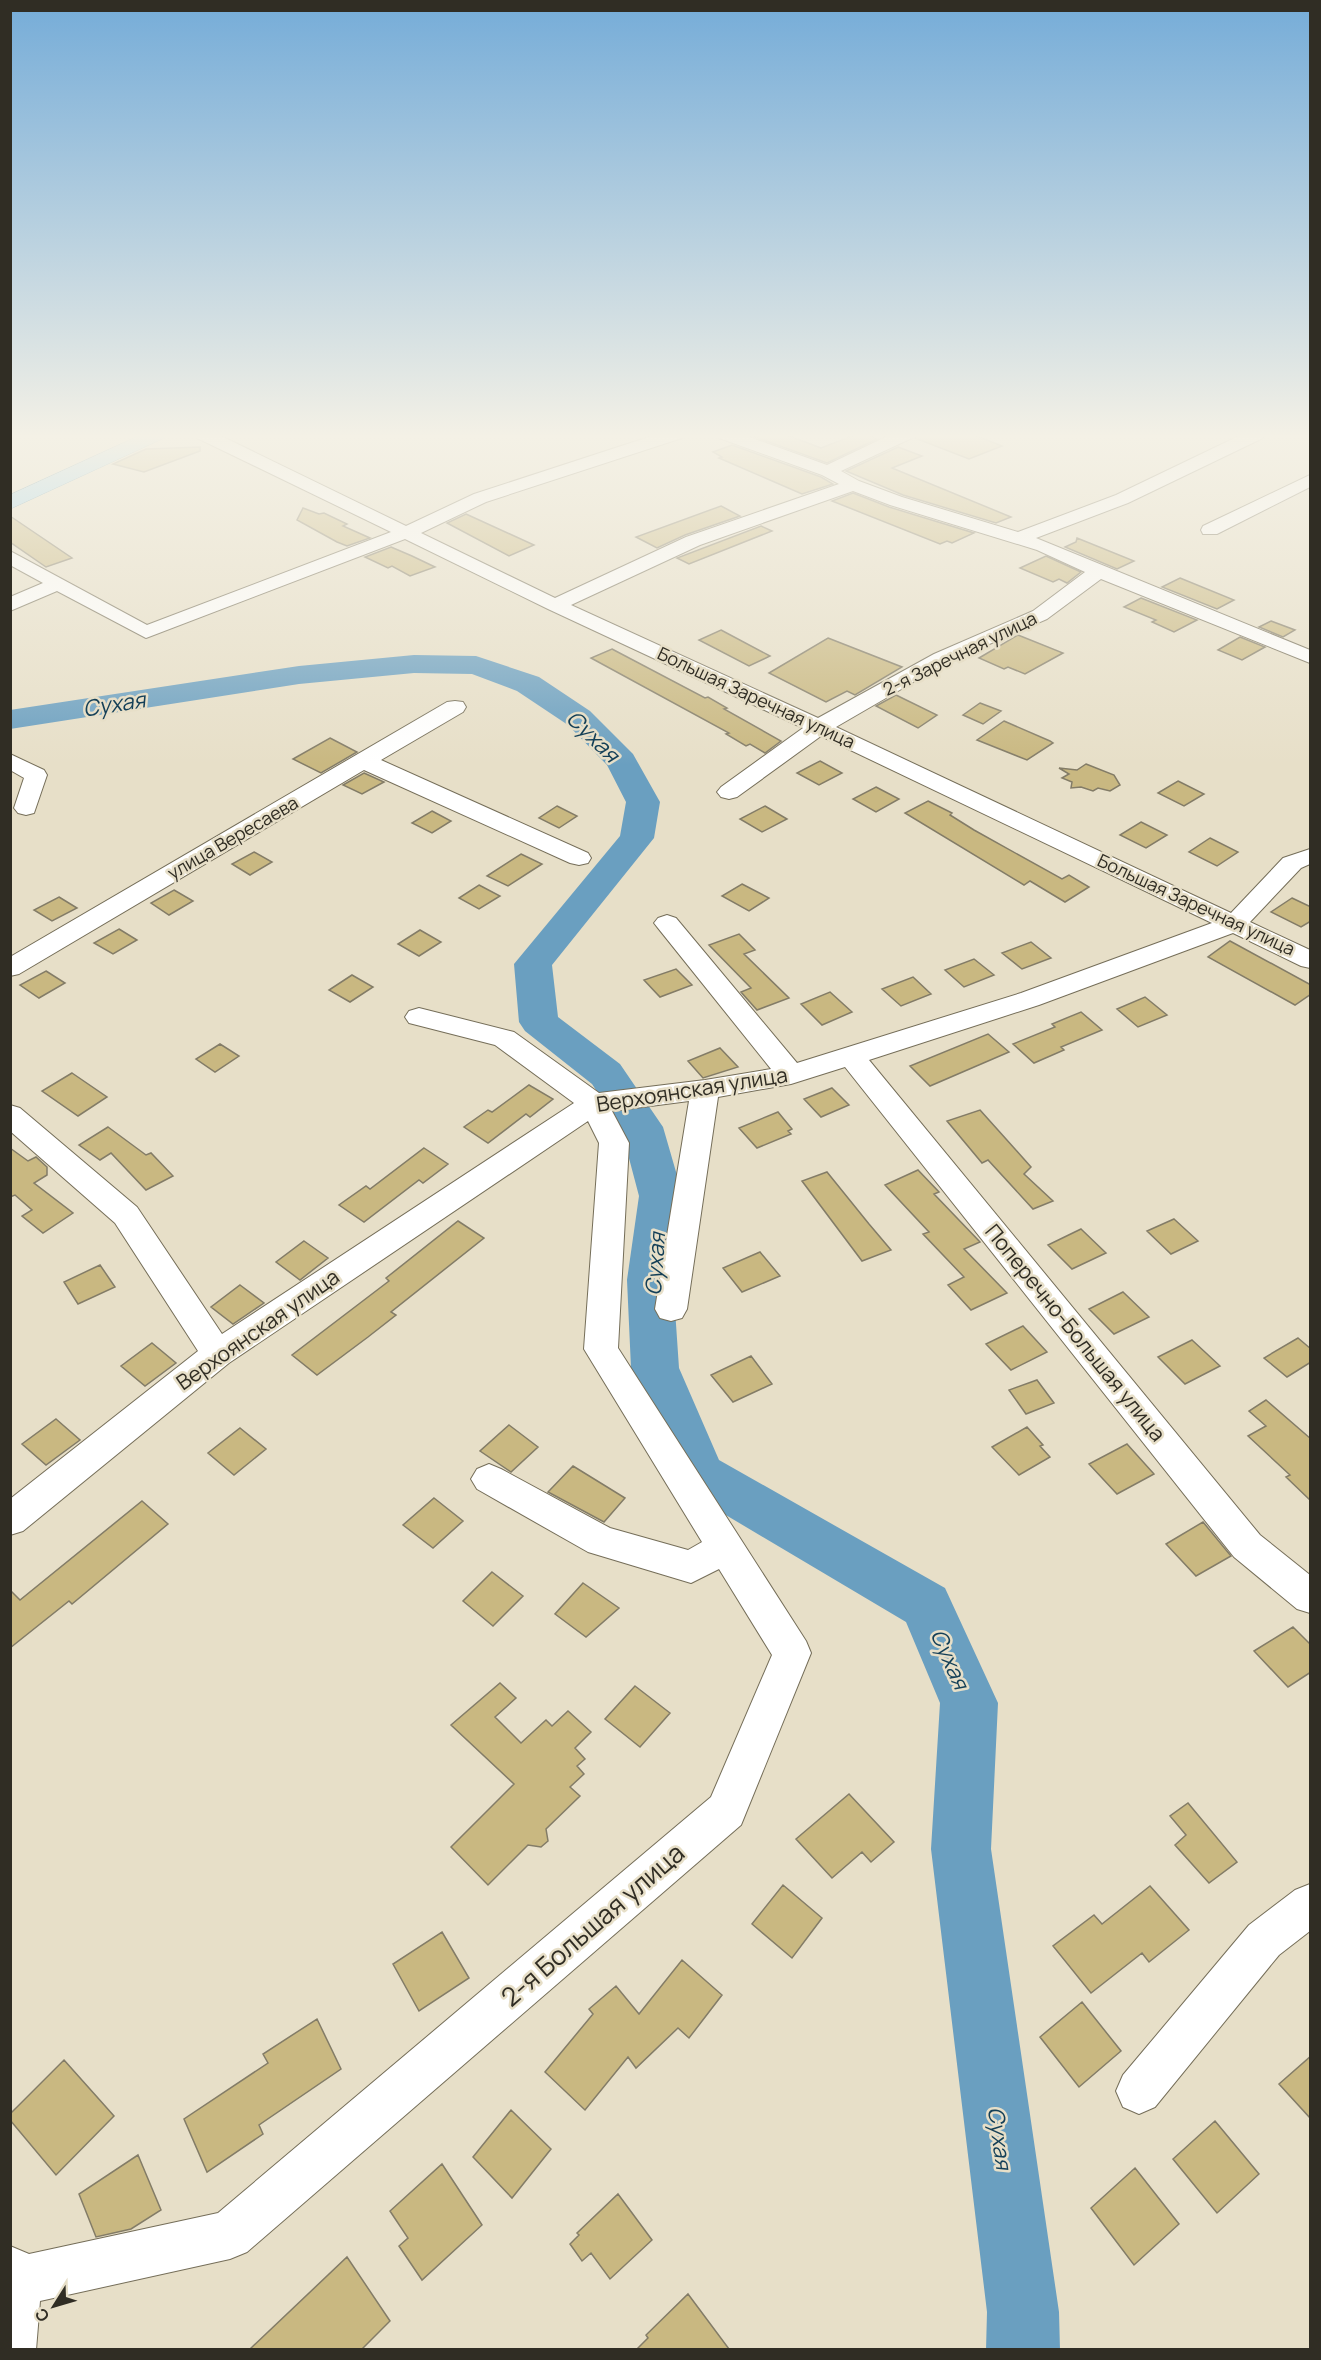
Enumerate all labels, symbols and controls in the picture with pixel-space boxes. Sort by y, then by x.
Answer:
street label: 2-я Заречная улица [879,605,1040,701]
street label: Большая Заречная улица [654,641,859,753]
water label: Сухая [81,684,149,724]
water label: Сухая [560,703,627,770]
street label: улица Вересаева [163,790,302,884]
street label: Большая Заречная улица [1094,848,1299,960]
street label: Верхоянская улица [594,1060,789,1118]
street label: Поперечно-Большая улица [979,1218,1172,1447]
water label: Сухая [638,1230,672,1296]
street label: Верхоянская улица [170,1262,345,1396]
water label: Сухая [924,1624,977,1695]
street label: 2-я Большая улица [493,1835,692,2014]
water label: Сухая [981,2105,1019,2173]
north arrow [24,2276,84,2336]
text: С [30,2304,54,2326]

